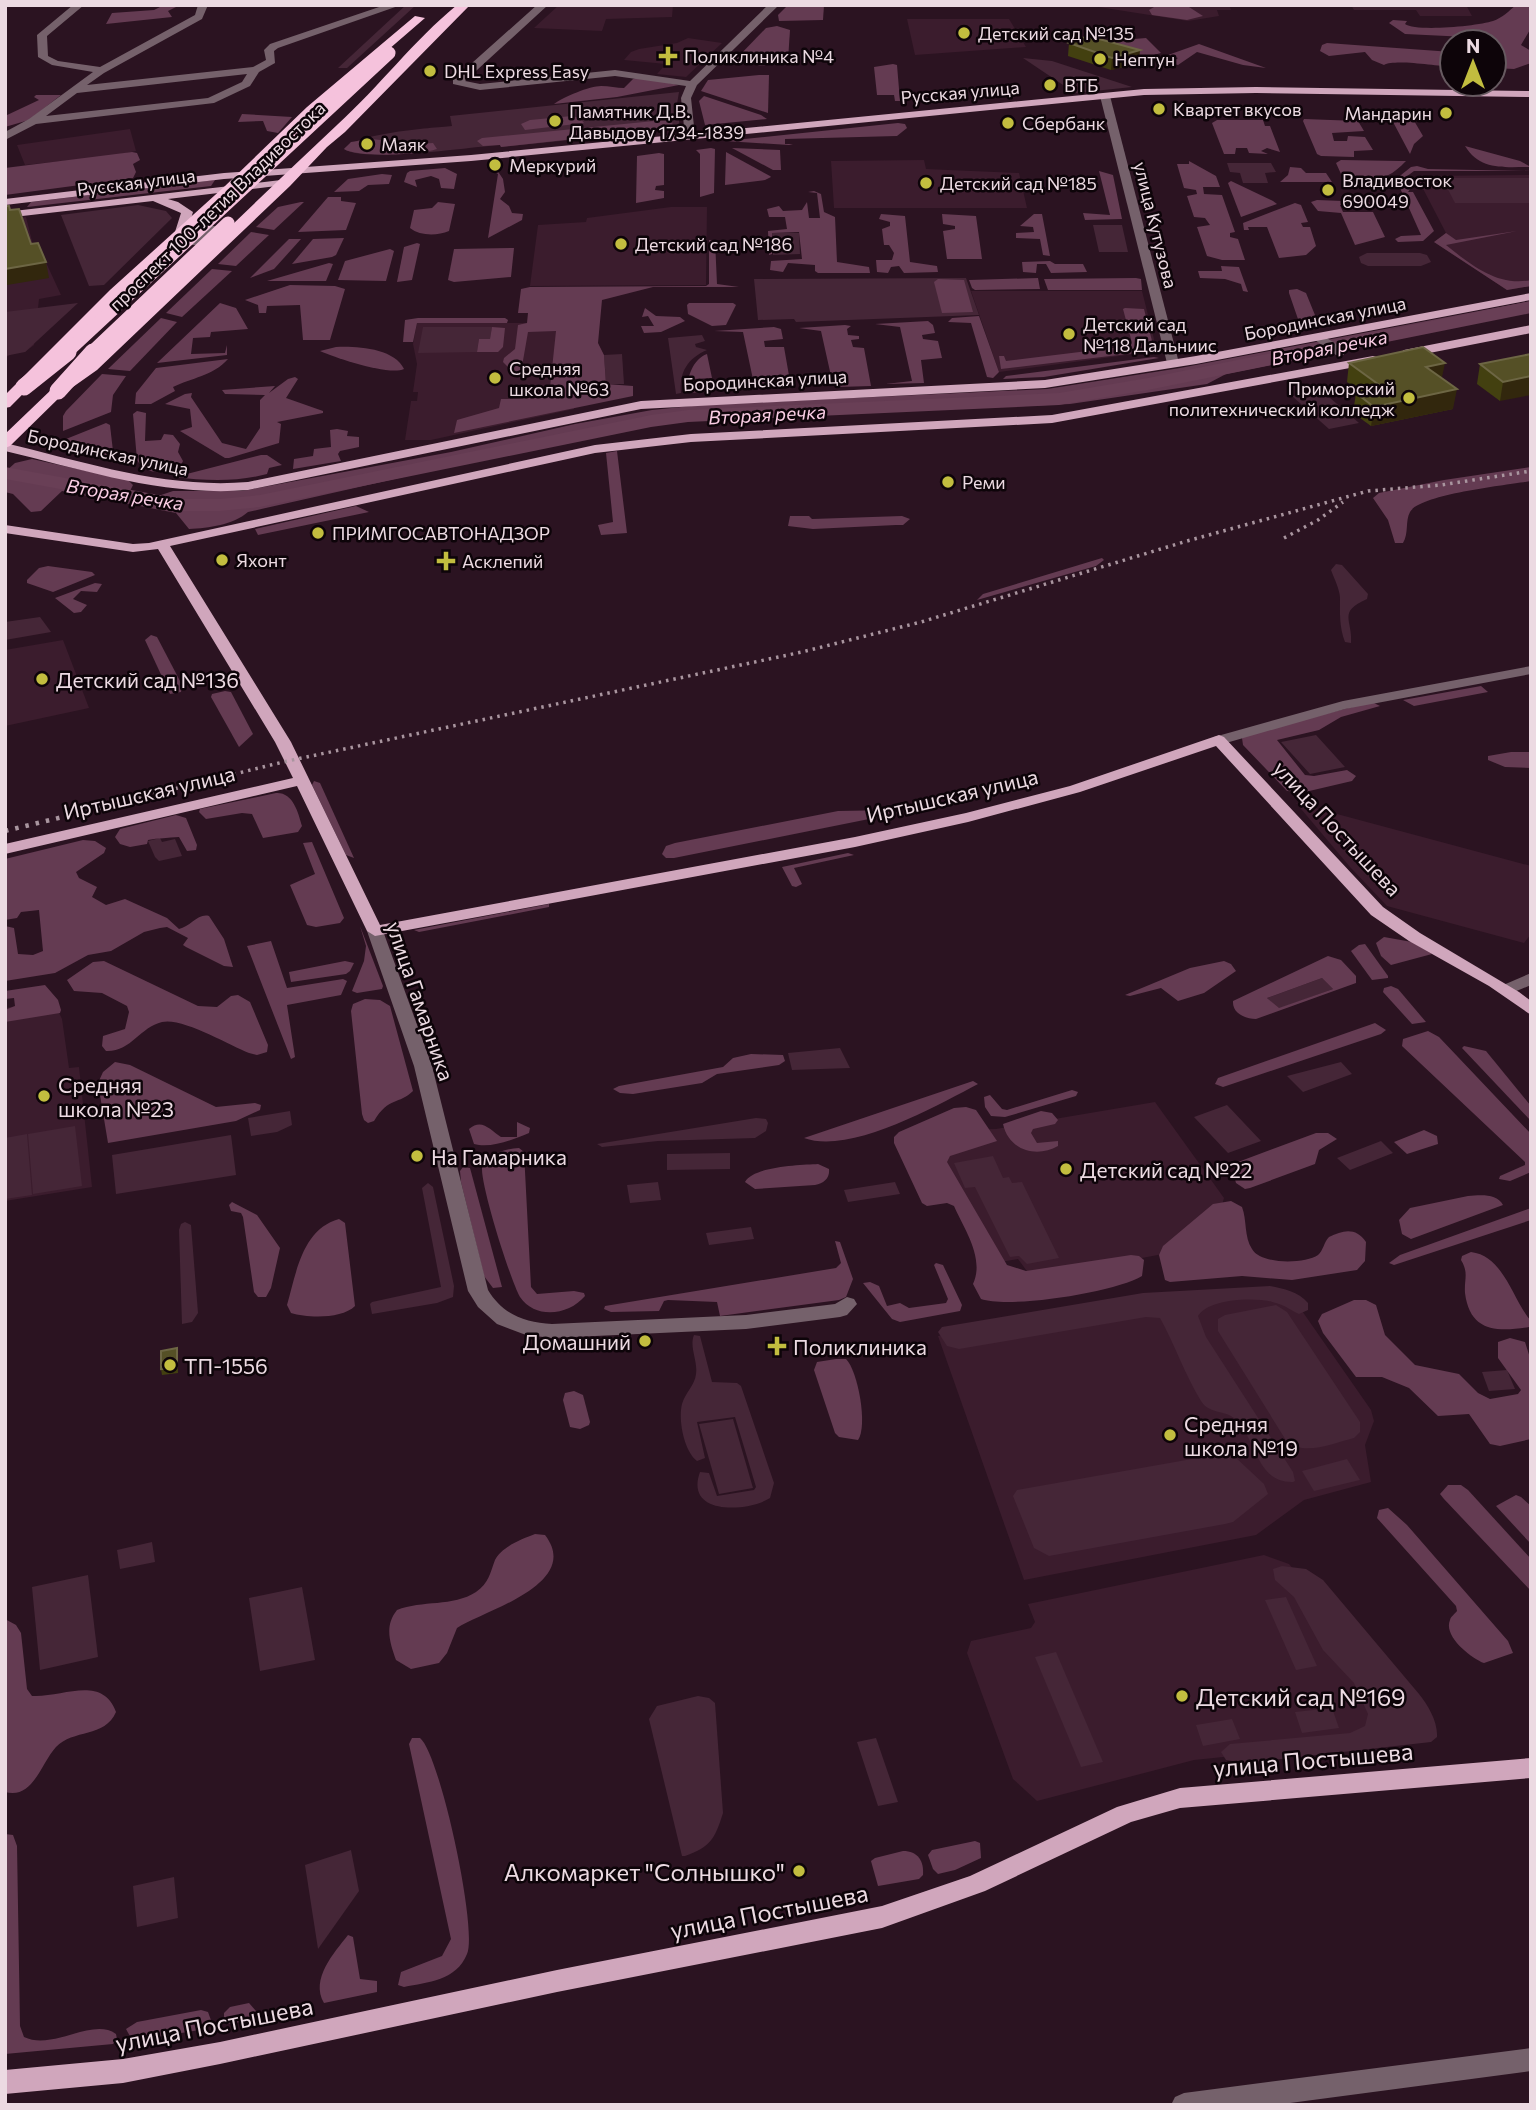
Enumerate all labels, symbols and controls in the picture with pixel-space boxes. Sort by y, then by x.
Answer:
place label: Детский сад №135 [978,22,1134,44]
marker: Детский сад №135 [956,25,972,41]
north arrow [1438,28,1508,98]
text: N [1466,34,1480,57]
place label: Поликлиника №4 [684,45,834,67]
marker: Поликлиника №4 [658,46,678,66]
place label: Нептун [1114,48,1175,70]
marker: Нептун [1092,51,1108,67]
place label: DHL Express Easy [444,60,589,82]
marker: DHL Express Easy [422,63,438,79]
place label: ВТБ [1064,74,1098,96]
street label: Русская улица [900,76,1020,108]
marker: ВТБ [1042,77,1058,93]
street label: проспект 100-летия Владивостока [104,97,330,315]
place label: Квартет вкусов [1173,98,1301,120]
place label: Памятник Д.В. Давыдову 1734-1839 [569,100,744,143]
marker: Квартет вкусов [1151,101,1167,117]
place label: Мандарин [1344,102,1432,124]
marker: Мандарин [1438,105,1454,121]
place label: Сбербанк [1022,112,1106,134]
marker: Памятник Д.В. Давыдову 1734-1839 [547,113,563,129]
marker: Сбербанк [1000,115,1016,131]
place label: Маяк [381,133,427,155]
marker: Маяк [359,136,375,152]
place label: Меркурий [509,154,596,176]
marker: Меркурий [487,157,503,173]
street label: улица Кутузова [1130,159,1182,291]
street label: Русская улица [76,164,196,200]
place label: Владивосток 690049 [1342,169,1453,212]
place label: Детский сад №185 [940,172,1097,194]
marker: Детский сад №185 [918,175,934,191]
marker: Владивосток 690049 [1320,182,1336,198]
place label: Детский сад №186 [635,233,792,255]
marker: Детский сад №186 [613,236,629,252]
street label: Бородинская улица [1242,292,1408,344]
place label: Детский сад №118 Дальниис [1083,313,1217,356]
water label: Вторая речка [1269,324,1389,370]
marker: Детский сад №118 Дальниис [1061,326,1077,342]
place label: Средняя школа №63 [509,357,609,400]
street label: Бородинская улица [682,365,848,395]
marker: Средняя школа №63 [487,370,503,386]
place label: Приморский политехнический колледж [1169,377,1395,420]
marker: Приморский политехнический колледж [1401,390,1417,406]
water label: Вторая речка [707,399,827,429]
street label: Бородинская улица [25,424,191,480]
place label: Реми [962,471,1006,493]
water label: Вторая речка [65,473,185,515]
marker: Реми [940,474,956,490]
place label: ПРИМГОСАВТОНАДЗОР [332,522,550,544]
marker: ПРИМГОСАВТОНАДЗОР [310,525,326,541]
place label: Яхонт [236,549,287,571]
place label: Асклепий [462,550,543,572]
marker: Асклепий [436,551,456,571]
marker: Яхонт [214,552,230,568]
place label: Детский сад №136 [56,667,239,692]
marker: Детский сад №136 [34,671,50,687]
street label: улица Постышева [1269,755,1407,901]
street label: Иртышская улица [61,760,237,824]
street label: Иртышская улица [864,763,1040,827]
street label: улица Гамарника [382,918,460,1084]
place label: Средняя школа №23 [58,1072,174,1121]
marker: Средняя школа №23 [36,1088,52,1104]
place label: На Гамарника [431,1144,567,1169]
marker: На Гамарника [409,1148,425,1164]
place label: Детский сад №22 [1080,1157,1253,1182]
marker: Детский сад №22 [1058,1161,1074,1177]
place label: Домашний [523,1329,631,1354]
marker: Домашний [637,1333,653,1349]
place label: Поликлиника [793,1334,927,1359]
marker: Поликлиника [767,1336,787,1356]
place label: ТП-1556 [184,1353,268,1378]
marker: ТП-1556 [162,1357,178,1373]
place label: Средняя школа №19 [1184,1411,1298,1460]
marker: Средняя школа №19 [1162,1427,1178,1443]
place label: Детский сад №169 [1196,1682,1406,1711]
marker: Детский сад №169 [1174,1688,1190,1704]
street label: улица Постышева [1212,1736,1414,1782]
place label: Алкомаркет "Солнышко" [504,1857,785,1886]
marker: Алкомаркет "Солнышко" [791,1863,807,1879]
street label: улица Постышева [668,1878,870,1944]
street label: улица Постышева [113,1991,315,2057]

